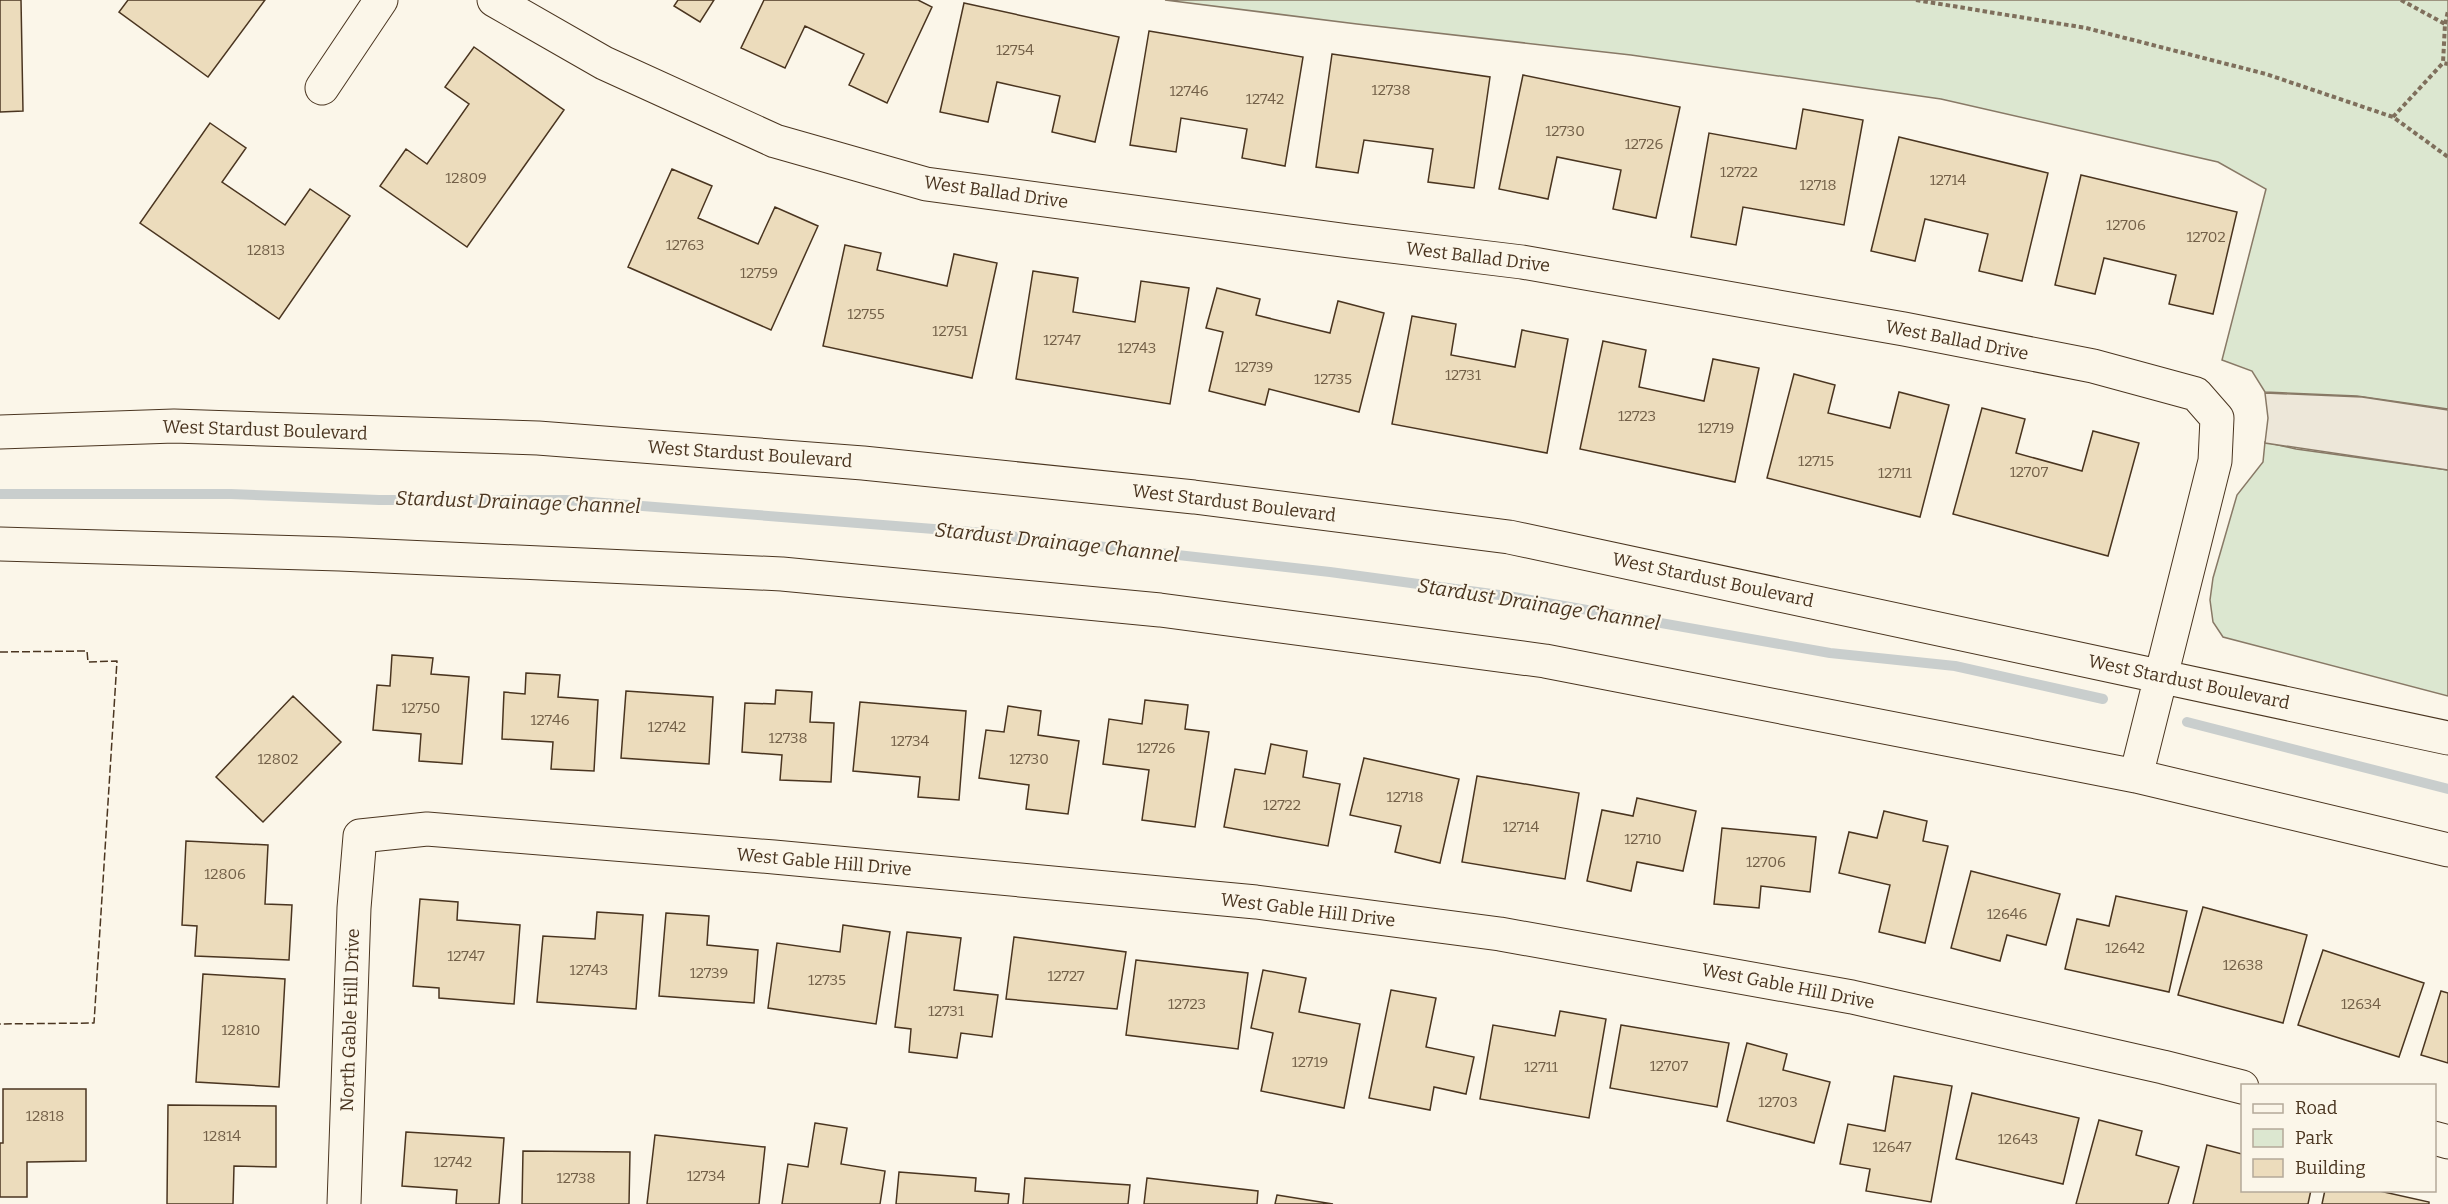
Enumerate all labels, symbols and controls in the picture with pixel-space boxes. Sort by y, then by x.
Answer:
house number: 12754 [996,41,1034,59]
house number: 12738 [1372,81,1410,99]
house number: 12746 [1169,82,1209,100]
house number: 12742 [1246,90,1284,108]
house number: 12730 [1545,122,1585,140]
house number: 12726 [1625,135,1663,153]
house number: 12722 [1720,163,1758,181]
house number: 12809 [445,169,487,187]
street label: West Ballad Drive [923,171,1069,213]
house number: 12714 [1930,171,1967,189]
house number: 12718 [1800,176,1836,194]
house number: 12706 [2106,216,2146,234]
house number: 12702 [2186,228,2226,246]
house number: 12763 [666,236,704,254]
street label: West Ballad Drive [1405,237,1551,277]
house number: 12813 [247,241,285,259]
house number: 12759 [740,264,778,282]
house number: 12755 [847,305,885,323]
street label: West Ballad Drive [1884,315,2030,365]
house number: 12751 [932,322,968,340]
house number: 12747 [1043,331,1081,349]
house number: 12743 [1118,339,1156,357]
house number: 12739 [1235,358,1273,376]
house number: 12731 [1445,366,1481,384]
house number: 12735 [1314,370,1352,388]
house number: 12723 [1618,407,1656,425]
street label: West Stardust Boulevard [162,415,368,445]
house number: 12719 [1698,419,1734,437]
street label: West Stardust Boulevard [647,436,853,472]
house number: 12715 [1798,452,1834,470]
house number: 12707 [2010,463,2049,481]
house number: 12711 [1878,464,1912,482]
street label: West Stardust Boulevard [1131,480,1338,526]
water label: Stardust Drainage Channel [395,486,641,518]
water label: Stardust Drainage Channel [934,517,1180,567]
street label: West Stardust Boulevard [1610,548,1816,612]
water label: Stardust Drainage Channel [1416,573,1662,635]
street label: West Stardust Boulevard [2086,650,2292,714]
house number: 12750 [401,699,441,717]
house number: 12746 [530,711,570,729]
house number: 12742 [648,718,686,736]
house number: 12738 [769,729,807,747]
house number: 12734 [891,732,930,750]
house number: 12726 [1137,739,1175,757]
house number: 12802 [257,750,299,768]
house number: 12730 [1009,750,1049,768]
house number: 12718 [1387,788,1423,806]
house number: 12722 [1263,796,1301,814]
house number: 12714 [1503,818,1540,836]
house number: 12710 [1624,830,1662,848]
street label: West Gable Hill Drive [736,843,912,881]
house number: 12706 [1746,853,1786,871]
house number: 12806 [204,865,246,883]
street label: West Gable Hill Drive [1219,888,1397,932]
house number: 12646 [1987,905,2028,923]
street label: North Gable Hill Drive [336,928,364,1112]
house number: 12642 [2105,939,2145,957]
house number: 12747 [447,947,485,965]
house number: 12638 [2223,956,2263,974]
street label: West Gable Hill Drive [1700,958,1876,1014]
house number: 12743 [570,961,608,979]
house number: 12739 [690,964,728,982]
house number: 12727 [1047,967,1085,985]
house number: 12735 [808,971,846,989]
house number: 12723 [1168,995,1206,1013]
house number: 12634 [2341,995,2381,1013]
house number: 12731 [928,1002,964,1020]
house number: 12810 [222,1021,260,1039]
house number: 12719 [1292,1053,1328,1071]
house number: 12707 [1650,1057,1689,1075]
house number: 12711 [1524,1058,1558,1076]
legend [2241,1084,2436,1192]
house number: 12703 [1758,1093,1798,1111]
text: Road [2295,1097,2338,1119]
house number: 12818 [26,1107,64,1125]
house number: 12814 [203,1127,241,1145]
text: Park [2295,1127,2334,1149]
house number: 12643 [1998,1130,2038,1148]
house number: 12647 [1872,1138,1912,1156]
house number: 12742 [434,1153,472,1171]
text: Building [2295,1157,2366,1179]
house number: 12734 [687,1167,726,1185]
house number: 12738 [557,1169,595,1187]

